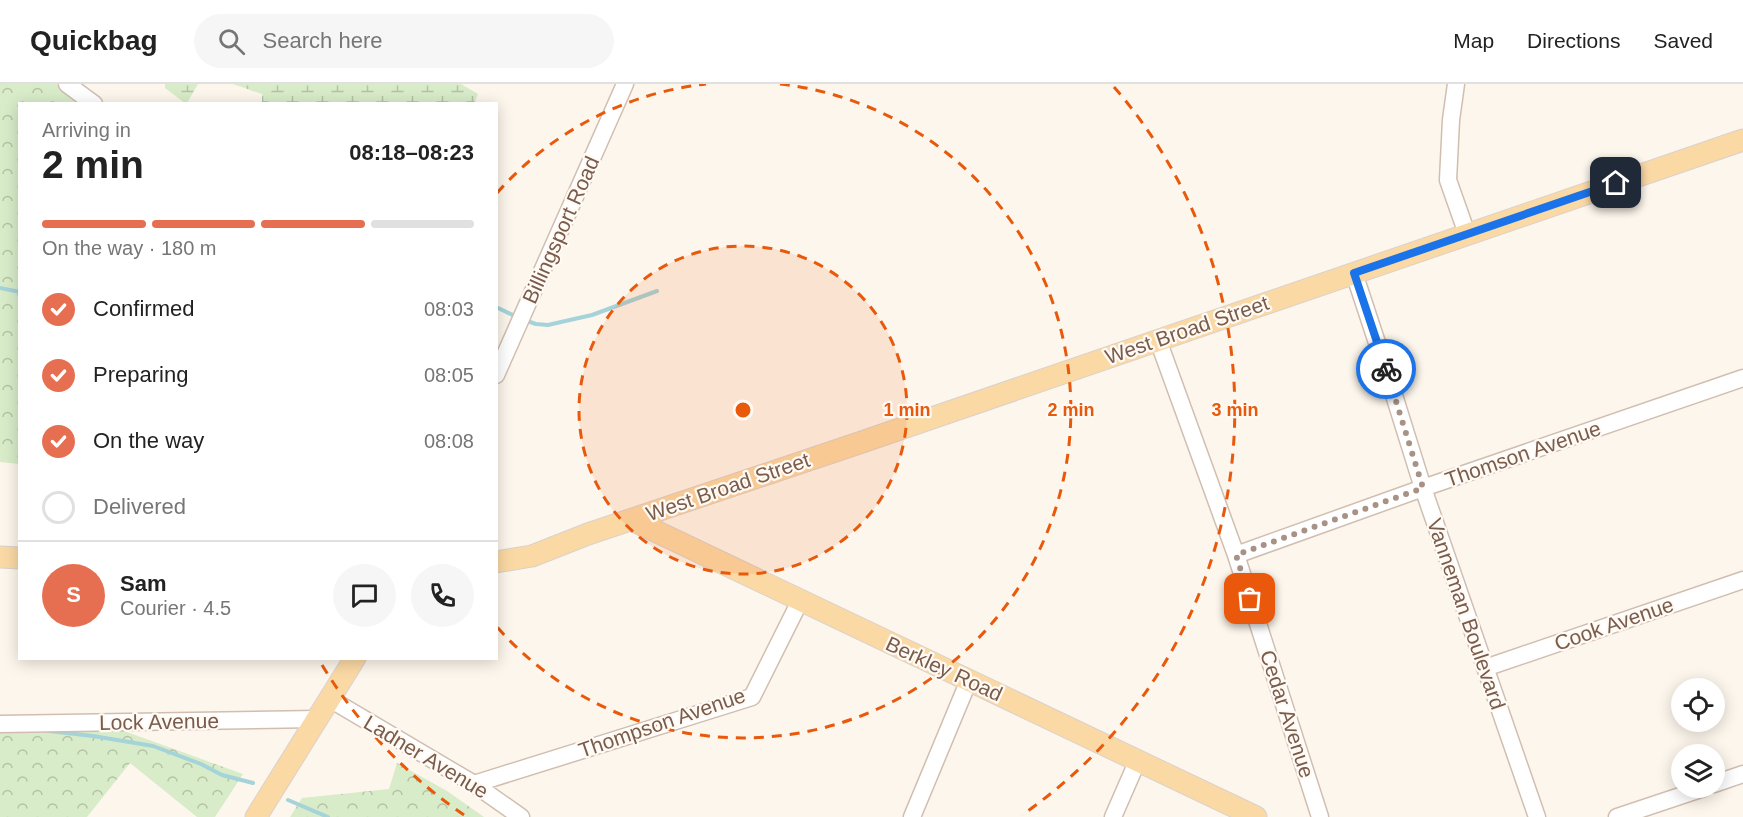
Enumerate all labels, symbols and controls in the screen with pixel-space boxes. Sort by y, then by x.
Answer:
search box [194,14,614,68]
text: Quickbag [30,25,158,56]
icon: search [215,25,248,58]
text: Search here [263,28,382,53]
text: Map [1453,29,1494,52]
text: Directions [1527,29,1620,52]
text: Saved [1653,29,1713,52]
text: Arriving in [42,119,131,141]
text: 08:18–08:23 [349,140,474,165]
text: 2 min [42,143,144,186]
street label: Billingsport Road [518,153,603,307]
pin [1590,157,1641,208]
icon: home [1599,166,1632,199]
text: On the way · 180 m [42,237,217,259]
street label: West Broad Street [1102,291,1272,368]
icon: check [42,293,75,326]
text: Confirmed [93,296,194,321]
text: 08:03 [424,298,474,320]
courier [1356,339,1416,399]
icon: bike [1370,353,1403,386]
icon: check [42,359,75,392]
text: Preparing [93,362,188,387]
text: 08:05 [424,364,474,386]
centre of rings [733,400,753,420]
text: 1 min [883,400,931,420]
text: 2 min [1047,400,1095,420]
text: 3 min [1211,400,1259,420]
street label: Thomson Avenue [1442,416,1604,491]
icon: check [42,425,75,458]
text: On the way [93,428,204,453]
text: 08:08 [424,430,474,452]
street label: West Broad Street [643,448,813,525]
text: Delivered [93,494,186,519]
street label: Vanneman Boulevard [1423,515,1510,712]
button: chat [333,564,396,627]
button: phone [411,564,474,627]
text: Sam [120,571,166,596]
pin [1224,573,1275,624]
text: S [66,582,81,607]
icon: bag [1233,582,1266,615]
street label: Cook Avenue [1551,592,1676,655]
text: Courier · 4.5 [120,597,231,619]
street label: Berkley Road [882,631,1006,706]
street label: Cedar Avenue [1256,647,1319,781]
map controls [1671,678,1725,798]
button: locate [1671,678,1725,732]
street label: Thompson Avenue [575,683,748,762]
street label: Lock Avenue [99,709,219,734]
street label: Ladner Avenue [360,710,493,803]
button: layers [1671,744,1725,798]

